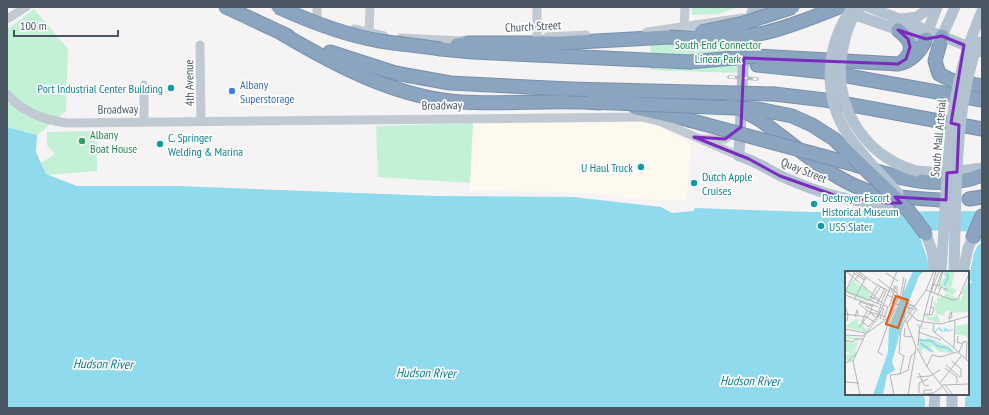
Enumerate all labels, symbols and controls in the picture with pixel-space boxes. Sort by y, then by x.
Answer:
scale bar [14,12,118,38]
street label: Church Street [505,17,562,35]
text: 100 m [20,18,47,33]
park label: South End Connector Linear Park [675,37,762,66]
street label: 4th Avenue [181,60,197,106]
place label: Albany Superstorage [240,77,295,106]
place label: Port Industrial Center Building [38,81,163,96]
marker: Port Industrial Center Building [166,83,176,93]
marker: Albany Superstorage [227,86,237,96]
street label: Broadway [422,97,463,113]
street label: South Mall Arterial [927,98,949,177]
street label: Broadway [98,101,139,117]
place label: Albany Boat House [90,127,137,156]
place label: C. Springer Welding & Marina [168,130,243,159]
marker: Albany Boat House [77,136,87,146]
marker: C. Springer Welding & Marina [155,139,165,149]
street label: Quay Street [779,154,830,186]
place label: U Haul Truck [581,160,633,175]
marker: U Haul Truck [636,162,646,172]
place label: Dutch Apple Cruises [702,169,752,198]
marker: Dutch Apple Cruises [689,178,699,188]
place label: Destroyer Escort Historical Museum [822,190,899,219]
marker: Destroyer Escort Historical Museum [809,199,819,209]
place label: USS Slater [829,219,873,234]
marker: USS Slater [816,221,826,231]
inset map [845,271,969,395]
water label: Hudson River [73,355,135,373]
water label: Hudson River [396,364,458,382]
water label: Hudson River [720,372,782,390]

